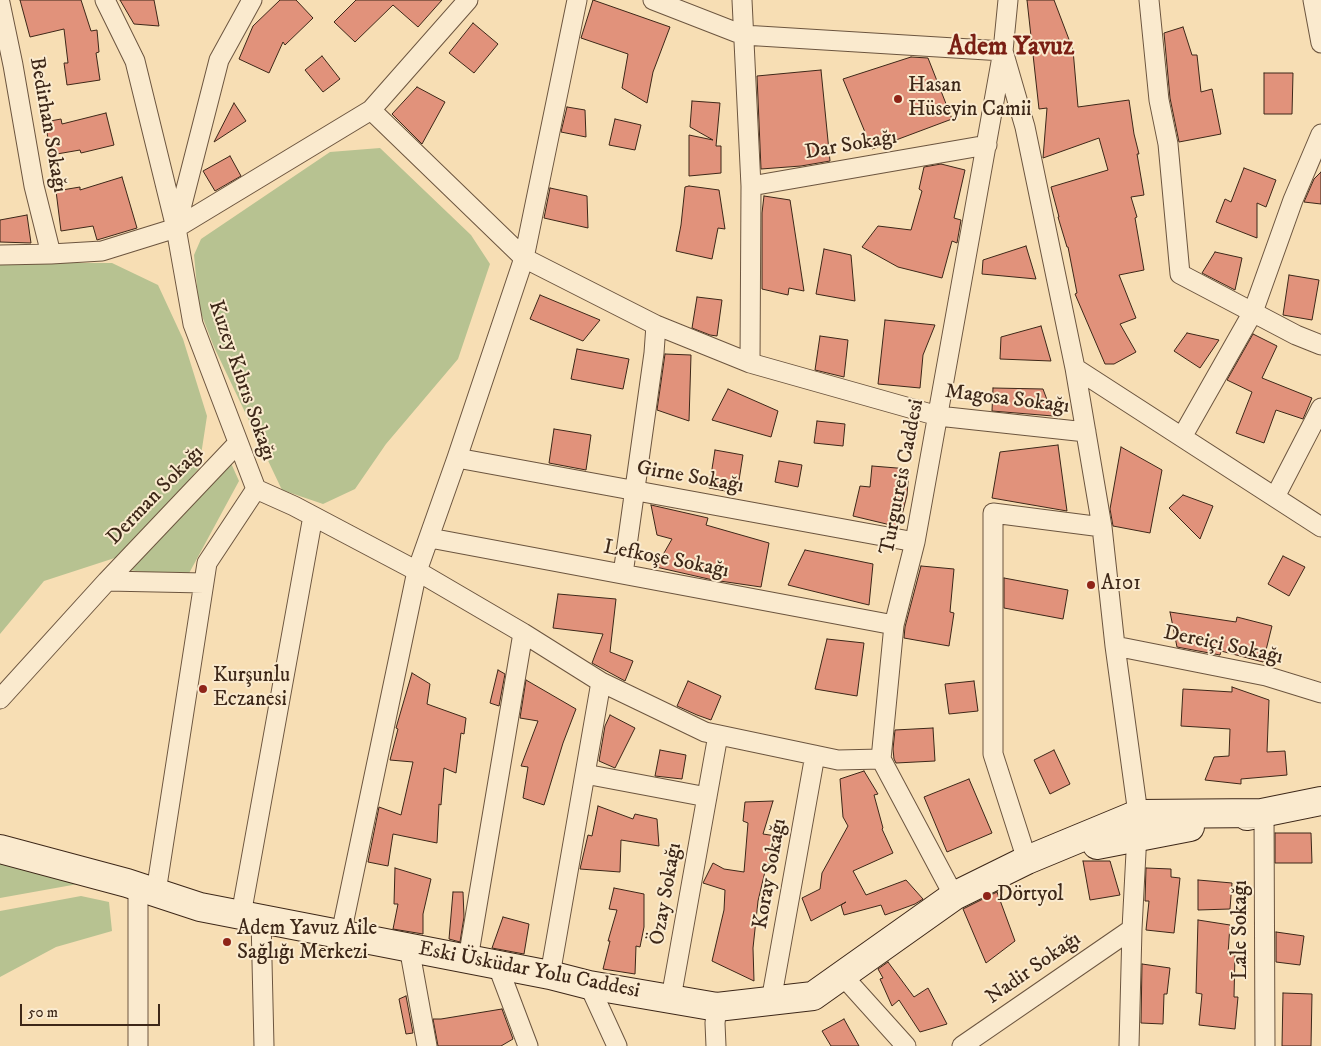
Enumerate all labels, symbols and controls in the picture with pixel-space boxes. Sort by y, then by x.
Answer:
district label: Adem Yavuz [948,33,1074,65]
street label: Bedirhan Sokağı [23,55,71,195]
place label: Hasan Hüseyin Camii [908,74,1031,124]
marker: Hasan Hüseyin Camii [892,93,904,105]
street label: Dar Sokağı [803,126,899,166]
street label: Kuzey Kıbrıs Sokağı [202,298,280,464]
street label: Magosa Sokağı [943,380,1071,420]
street label: Turgutreis Caddesi [876,397,930,557]
street label: Derman Sokağı [102,441,210,551]
street label: Girne Sokağı [635,456,745,500]
street label: Lefkoşe Sokağı [601,535,731,585]
place label: A101 [1101,572,1141,598]
marker: A101 [1085,579,1097,591]
street label: Dereiçi Sokağı [1161,621,1285,671]
place label: Kurşunlu Eczanesi [213,664,290,714]
marker: Kurşunlu Eczanesi [197,683,209,695]
street label: Koray Sokağı [749,817,793,931]
street label: Özay Sokağı [646,841,688,947]
street label: Lale Sokağı [1229,880,1255,980]
place label: Dörtyol [997,883,1064,909]
marker: Dörtyol [981,890,993,902]
place label: Adem Yavuz Aile Sağlığı Merkezi [237,917,377,967]
street label: Nadir Sokağı [982,927,1086,1011]
marker: Adem Yavuz Aile Sağlığı Merkezi [221,936,233,948]
street label: Eski Üsküdar Yolu Caddesi [416,937,642,1005]
scale bar [22,994,162,1026]
text: 50 m [28,1003,58,1022]

